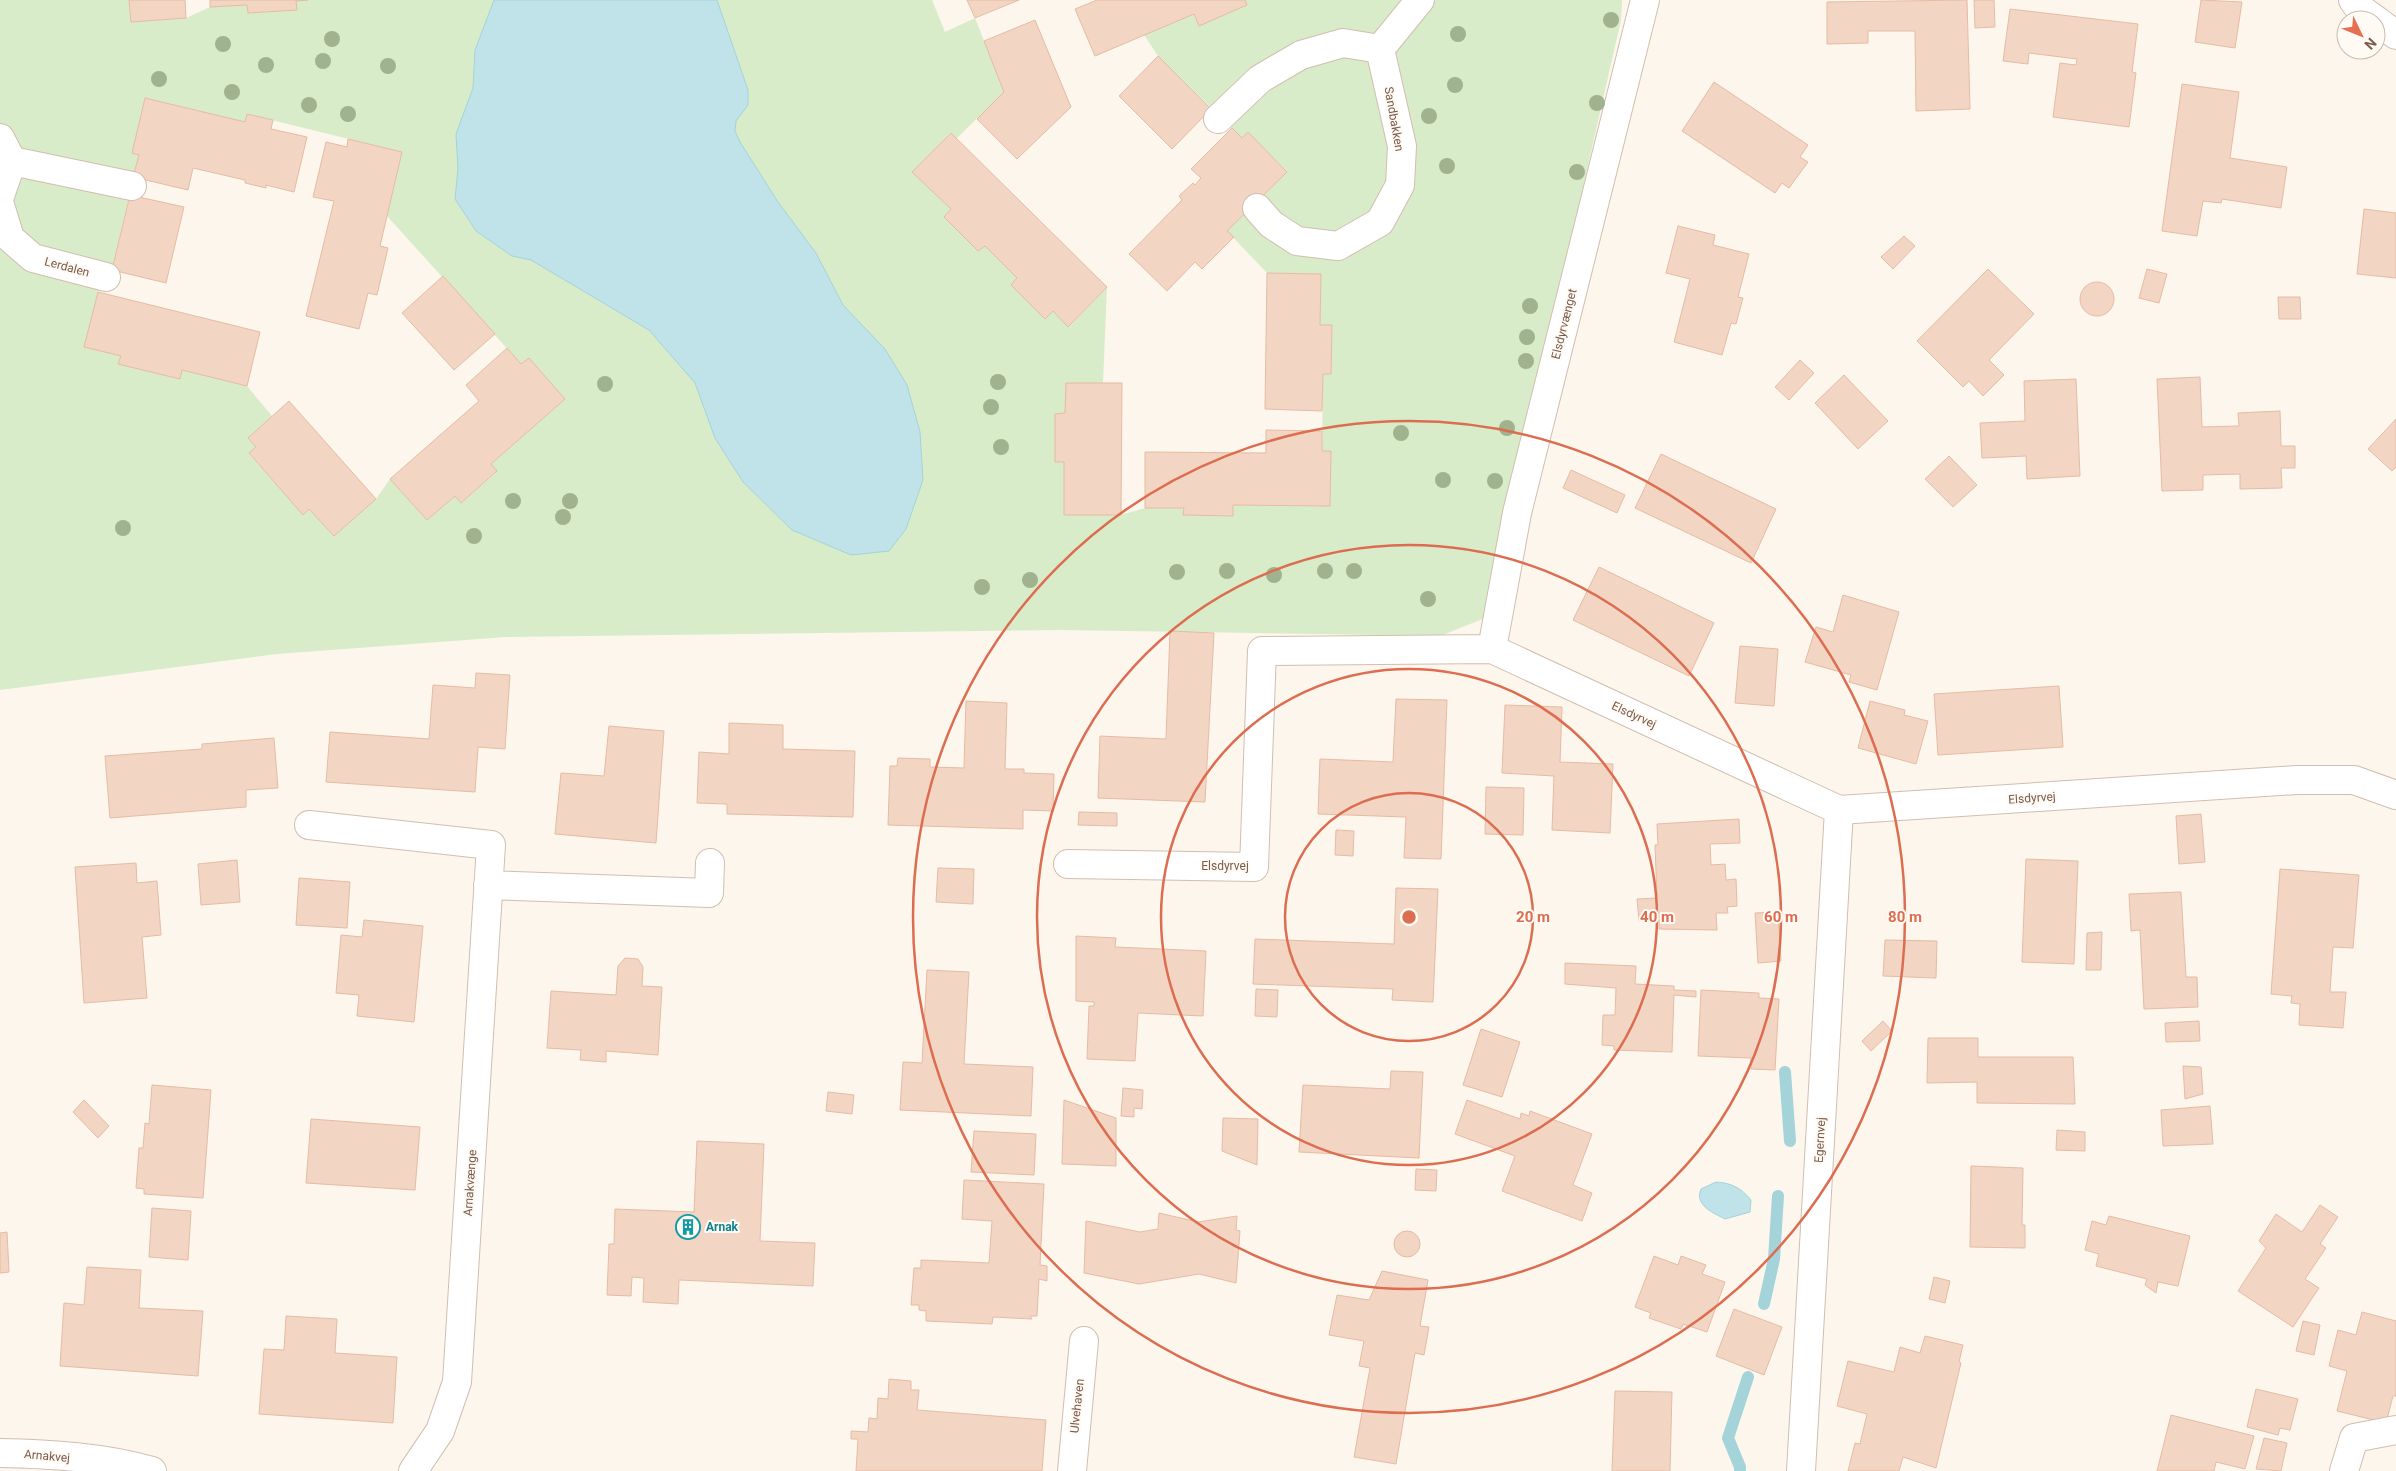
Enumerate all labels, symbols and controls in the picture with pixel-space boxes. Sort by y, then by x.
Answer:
north arrow [2336,10,2386,60]
text: N [2361,35,2380,53]
street label: Sandbakken [1381,86,1407,152]
street label: Lerdalen [43,254,91,280]
street label: Elsdyrvænget [1548,287,1580,361]
street label: Elsdyrvej [1610,699,1659,731]
street label: Elsdyrvej [2008,789,2056,807]
street label: Elsdyrvej [1201,859,1249,873]
centre of rings [1400,908,1418,926]
text: 20 m [1516,908,1550,926]
text: 40 m [1640,908,1674,926]
text: 60 m [1764,908,1798,926]
text: 80 m [1888,908,1922,926]
street label: Egernvej [1812,1117,1828,1163]
street label: Arnakvænge [461,1149,479,1217]
building icon: Arnak [675,1214,701,1240]
place label: Arnak [706,1220,739,1234]
street label: Ulvehaven [1067,1378,1087,1434]
street label: Arnakvej [23,1447,71,1465]

